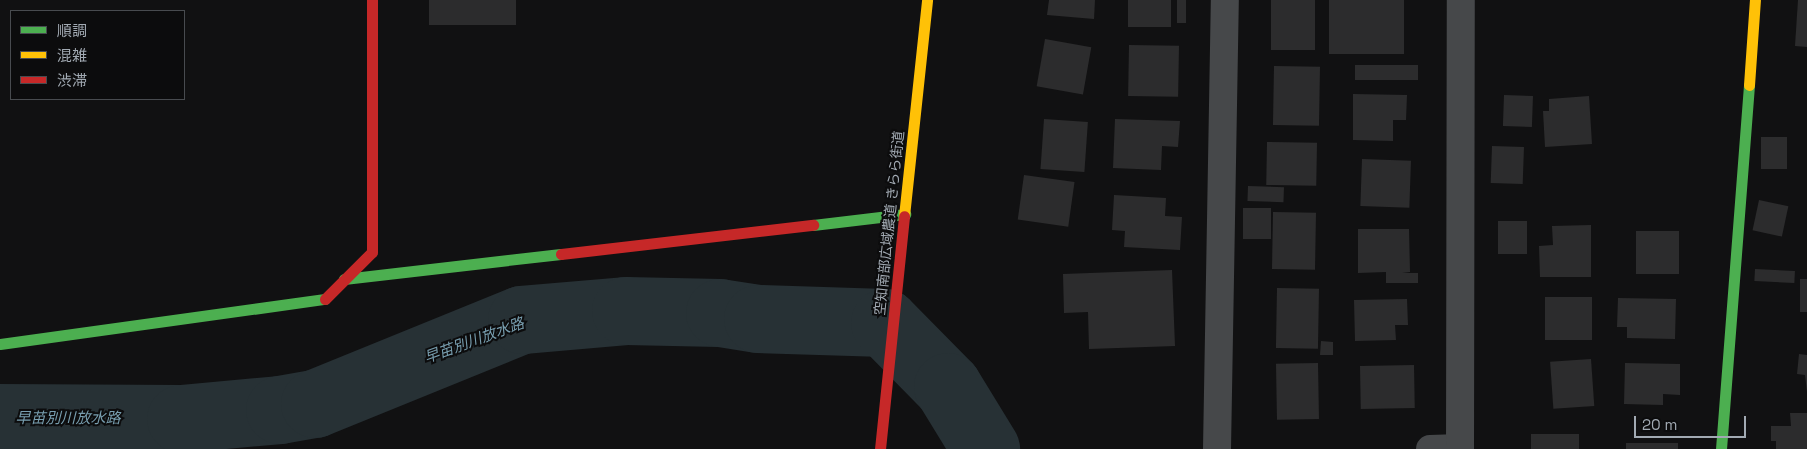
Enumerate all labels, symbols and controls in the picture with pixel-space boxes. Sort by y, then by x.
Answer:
legend [10,10,185,100]
text: 順調 [57,21,87,40]
text: 混雑 [57,46,87,65]
text: 渋滞 [57,71,87,90]
street label: 空知南部広域農道 きらら街道 [871,130,907,316]
water label: 早苗別川放水路 [422,314,526,366]
scale bar [1637,406,1750,438]
water label: 早苗別川放水路 [16,409,120,427]
text: 20 m [1642,415,1677,434]

